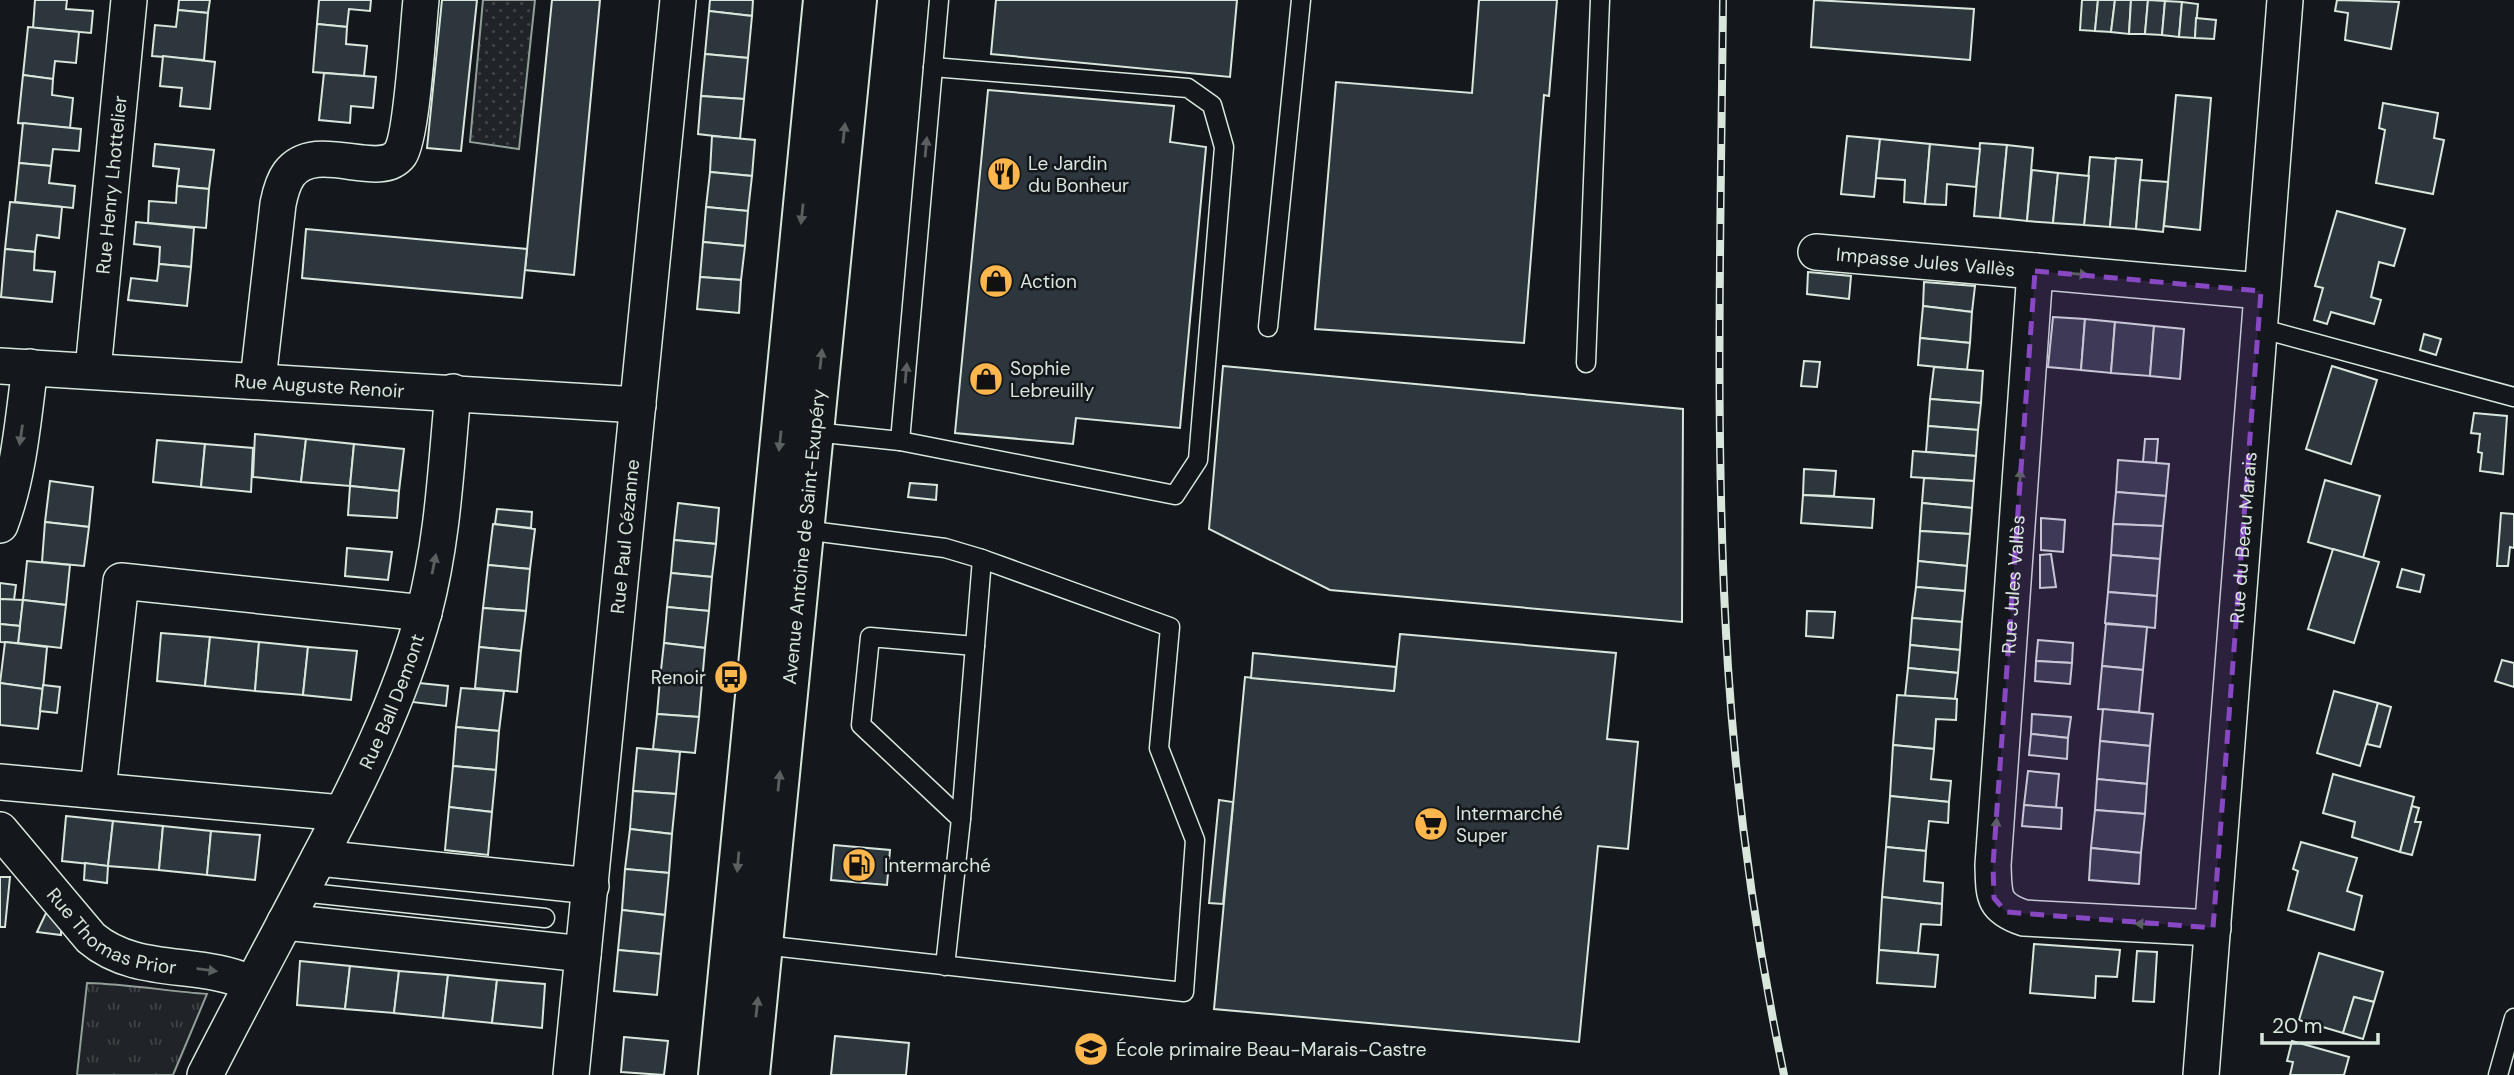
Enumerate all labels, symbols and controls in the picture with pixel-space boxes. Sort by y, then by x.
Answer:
street label: Rue Henry Lhottelier [90,94,133,275]
one-way arrow [838,122,849,144]
one-way arrow [921,136,932,158]
place label: Le Jardin du Bonheur [1028,151,1129,198]
restaurant icon: Le Jardin du Bonheur [985,155,1023,193]
one-way arrow [796,203,807,225]
street label: Impasse Jules Vallès [1835,242,2016,282]
shop icon: Action [977,262,1015,300]
place label: Action [1020,269,1077,294]
one-way arrow [2067,269,2089,280]
one-way arrow [816,348,827,370]
place label: Sophie Lebreuilly [1010,356,1095,403]
shop icon: Sophie Lebreuilly [967,360,1005,398]
one-way arrow [901,362,912,384]
street label: Rue Auguste Renoir [234,368,405,404]
street label: Avenue Antoine de Saint-Exupéry [777,387,831,686]
one-way arrow [16,424,27,446]
one-way arrow [774,430,785,452]
street label: Rue du Beau Marais [2224,451,2263,625]
street label: Rue Paul Cézanne [605,458,645,615]
one-way arrow [2015,468,2026,490]
street label: Rue Jules Vallès [1996,514,2031,655]
one-way arrow [429,553,440,575]
street label: Rue Ball Demont [354,631,430,773]
bus stop icon: Renoir [712,658,750,696]
place label: Renoir [651,665,706,690]
one-way arrow [774,770,785,792]
place label: Intermarché Super [1456,801,1563,848]
supermarket icon: Intermarché Super [1412,805,1450,843]
one-way arrow [1990,817,2001,839]
fuel station icon: Intermarché [840,846,878,884]
one-way arrow [732,851,743,873]
place label: Intermarché [884,853,991,878]
street label: Rue Thomas Prior [41,883,178,980]
one-way arrow [2133,918,2155,929]
one-way arrow [196,965,218,976]
one-way arrow [752,996,763,1018]
scale bar [2262,1002,2378,1046]
text: 20 m [2272,1012,2323,1040]
school or university icon: École primaire Beau-Marais-Castre [1072,1030,1110,1068]
place label: École primaire Beau-Marais-Castre [1116,1037,1427,1062]

